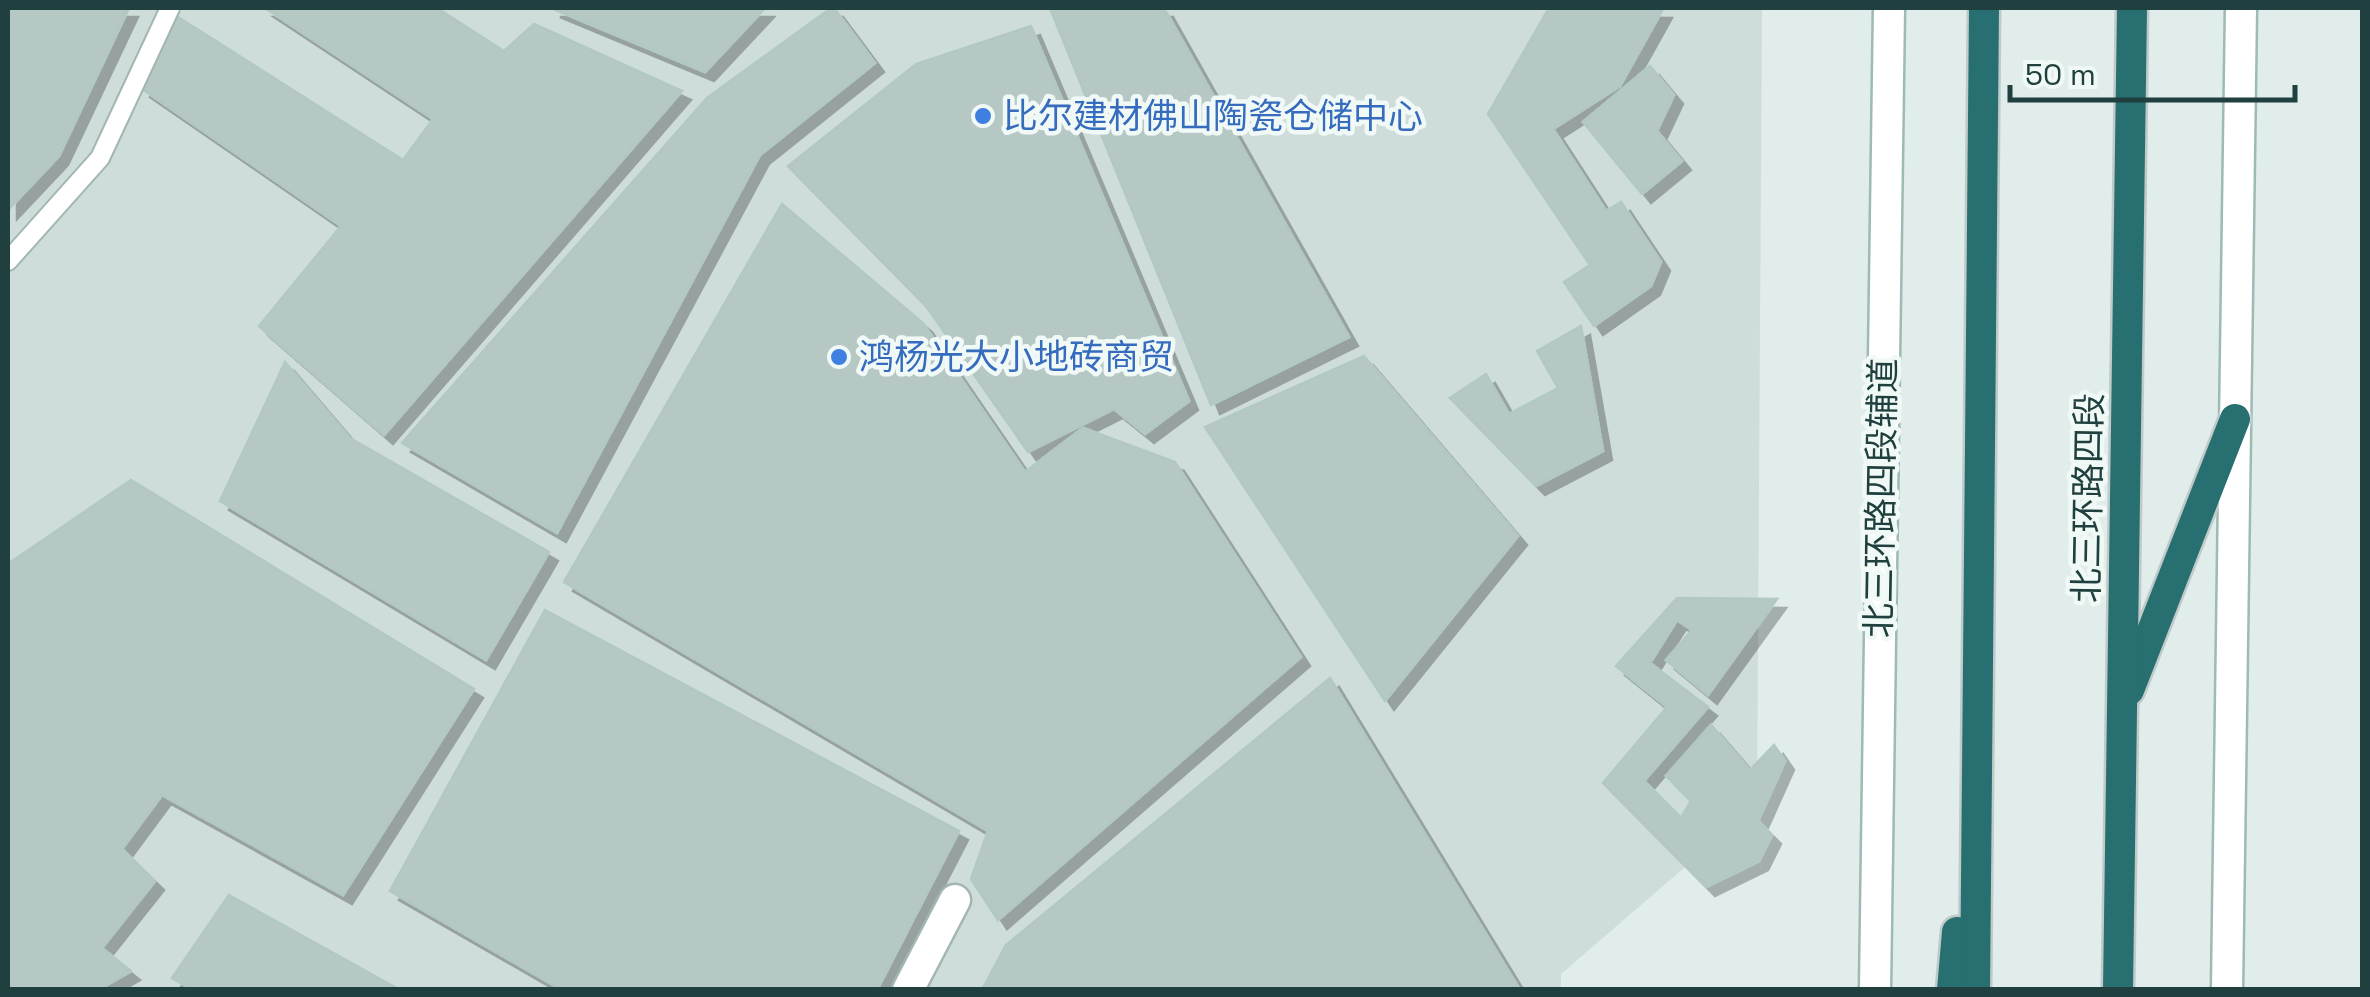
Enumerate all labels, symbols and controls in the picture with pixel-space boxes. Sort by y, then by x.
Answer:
scale bar [2010,40,2295,102]
text: 50 m [2025,55,2096,94]
place label: 比尔建材佛山陶瓷仓储中心 [1003,94,1423,138]
marker: 比尔建材佛山陶瓷仓储中心 [972,105,994,127]
place label: 鸿杨光大小地砖商贸 [859,335,1174,379]
marker: 鸿杨光大小地砖商贸 [828,346,850,368]
street label: 北三环路四段辅道 [1857,358,1905,638]
street label: 北三环路四段 [2064,393,2112,603]

